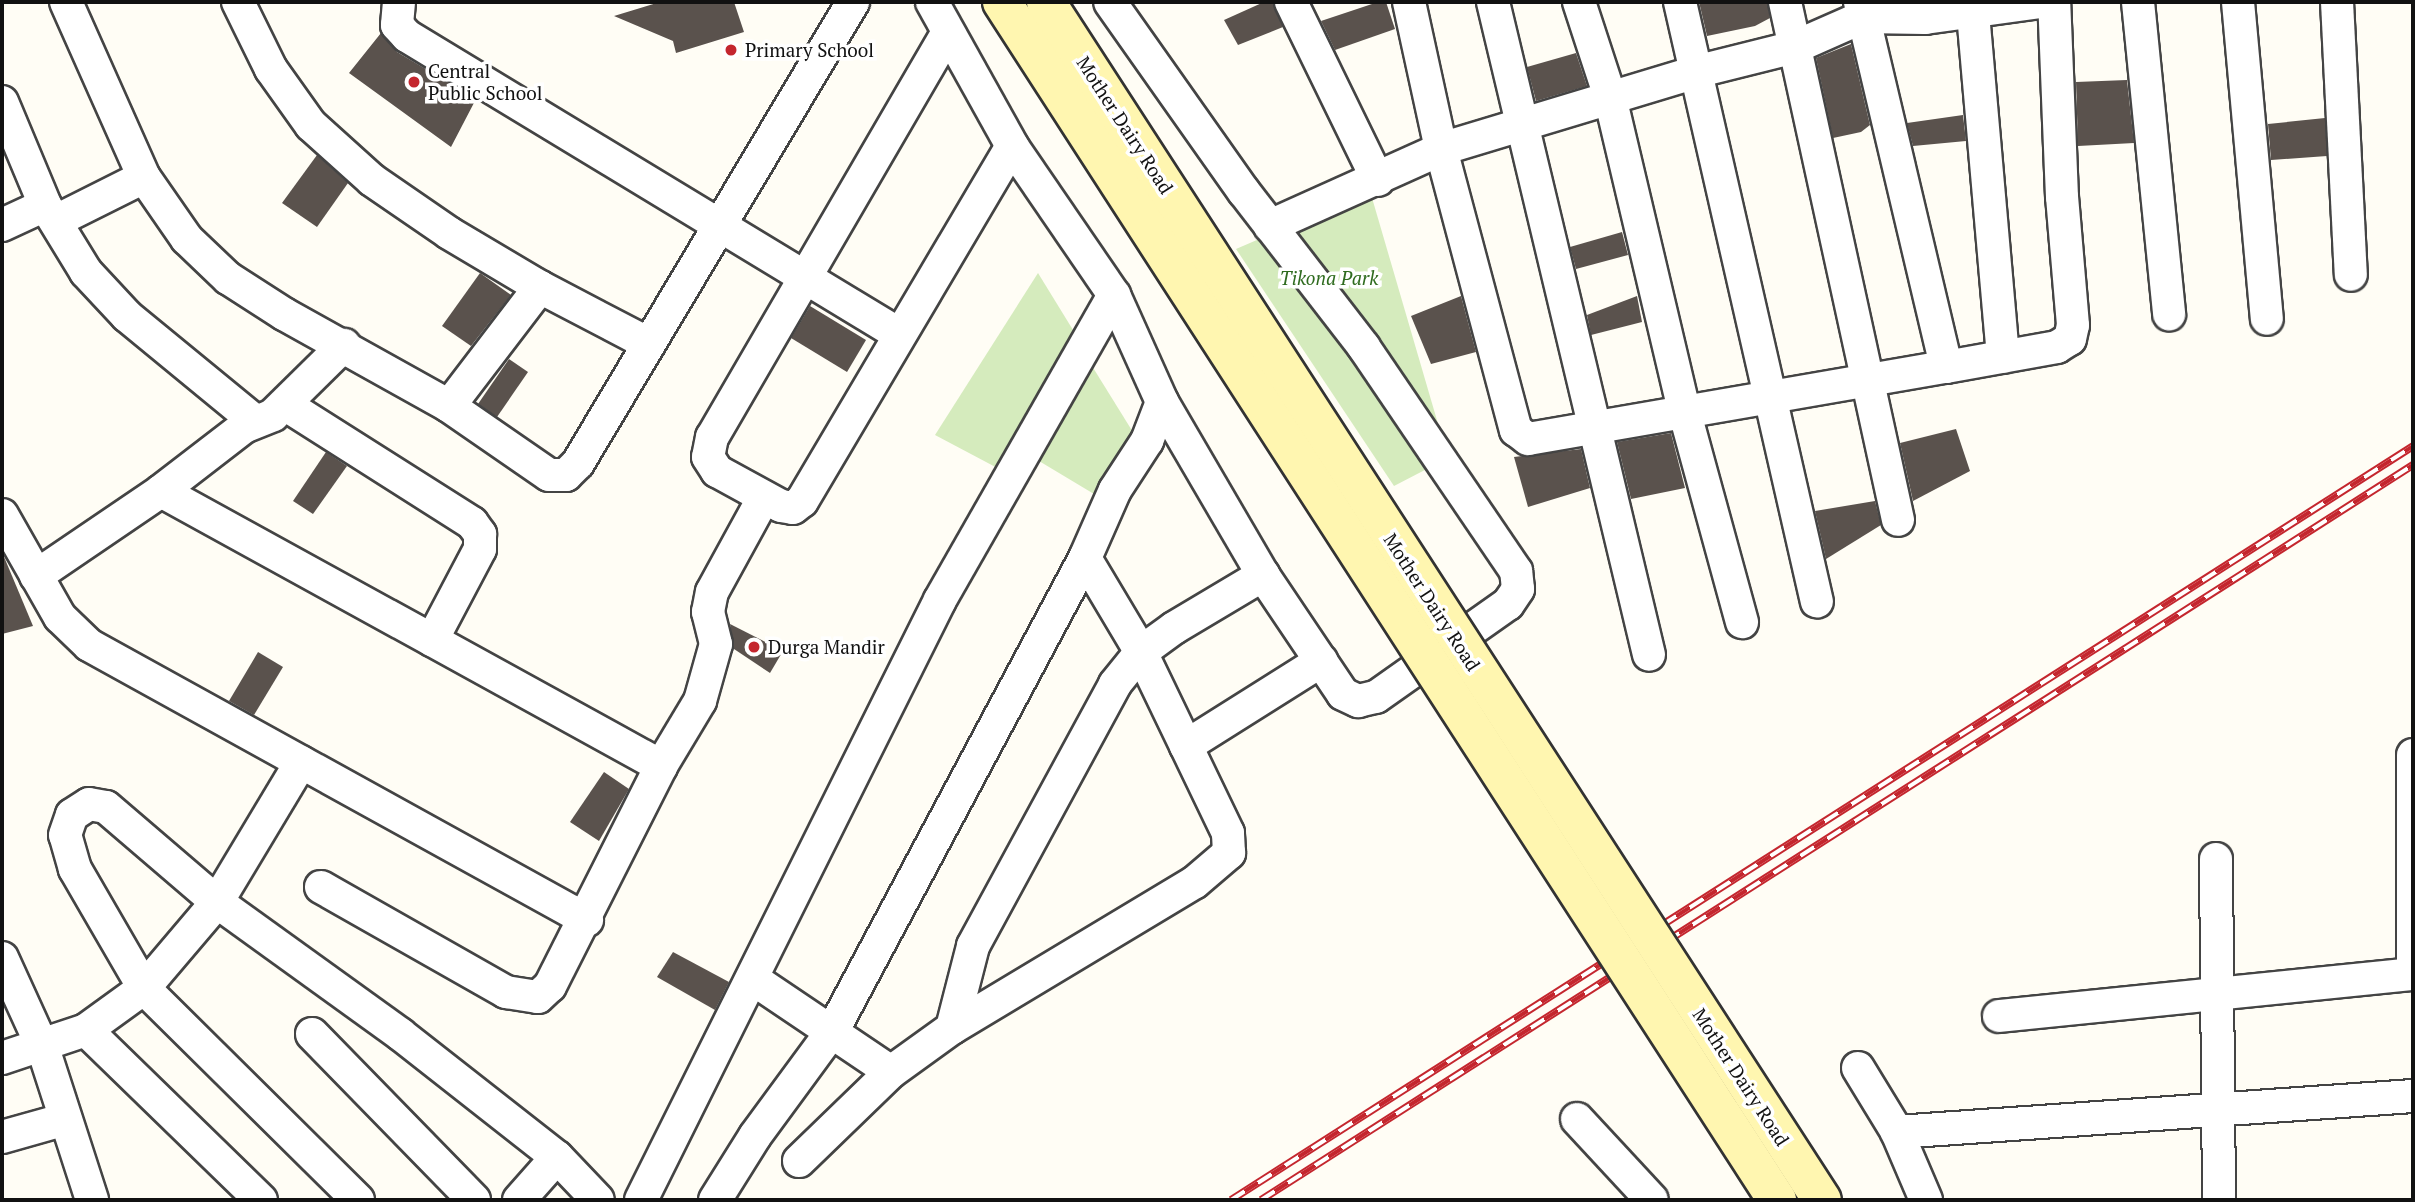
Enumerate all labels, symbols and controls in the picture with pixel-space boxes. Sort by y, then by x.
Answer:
place label: Primary School [745,39,874,61]
marker: Primary School [723,42,739,58]
street label: Mother Dairy Road [1072,52,1178,198]
place label: Central Public School [428,60,542,104]
marker: Central Public School [406,74,422,90]
park label: Tikona Park [1280,267,1378,289]
street label: Mother Dairy Road [1379,529,1485,675]
place label: Durga Mandir [768,636,885,658]
marker: Durga Mandir [746,639,762,655]
street label: Mother Dairy Road [1688,1004,1794,1150]

